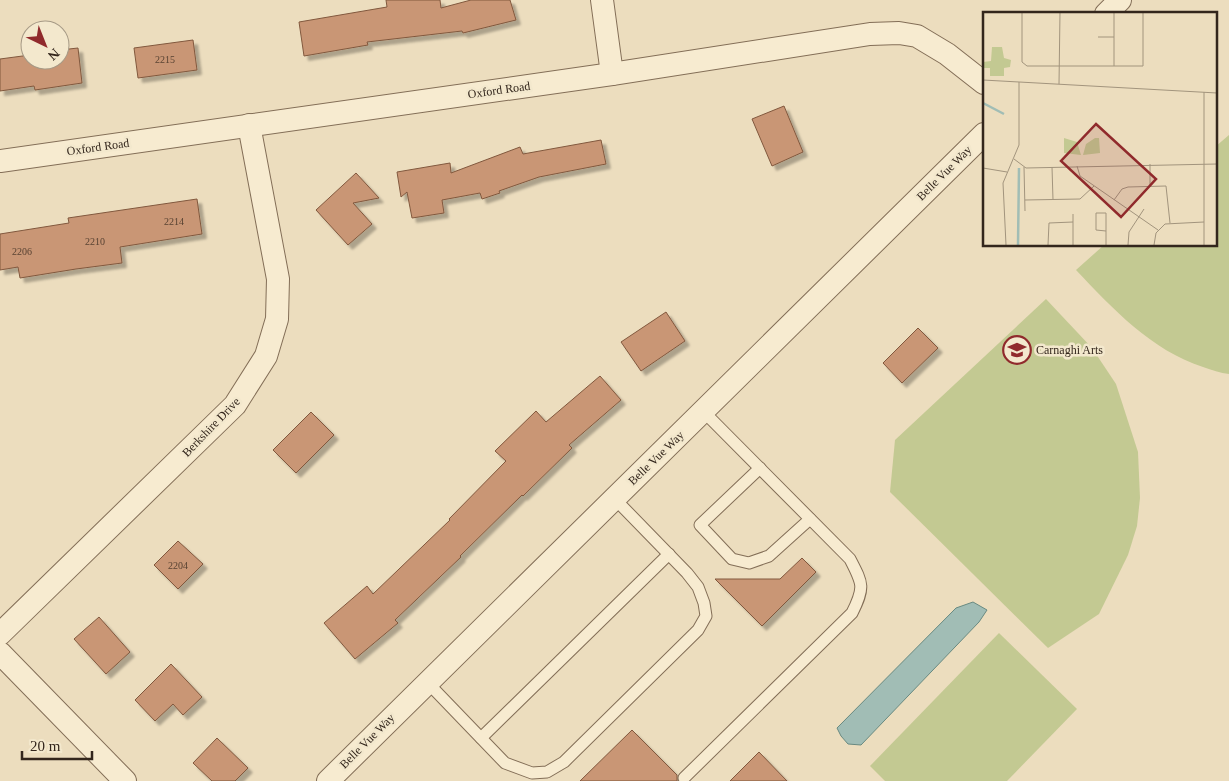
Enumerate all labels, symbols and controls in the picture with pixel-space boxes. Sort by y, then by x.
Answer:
inset map [983,12,1216,246]
north arrow [20,20,70,70]
text: N [45,45,62,63]
house number: 2215 [155,54,175,65]
street label: Oxford Road [467,79,531,101]
street label: Oxford Road [66,136,130,158]
street label: Belle Vue Way [914,143,974,203]
house number: 2214 [164,216,184,227]
house number: 2210 [85,236,105,247]
house number: 2206 [12,246,32,257]
school or university icon: Carnaghi Arts [1002,335,1032,365]
place label: Carnaghi Arts [1036,343,1103,357]
street label: Berkshire Drive [179,394,243,460]
street label: Belle Vue Way [625,428,687,488]
house number: 2204 [168,560,188,571]
street label: Belle Vue Way [337,711,397,771]
scale bar [22,728,92,760]
text: 20 m [30,738,61,754]

